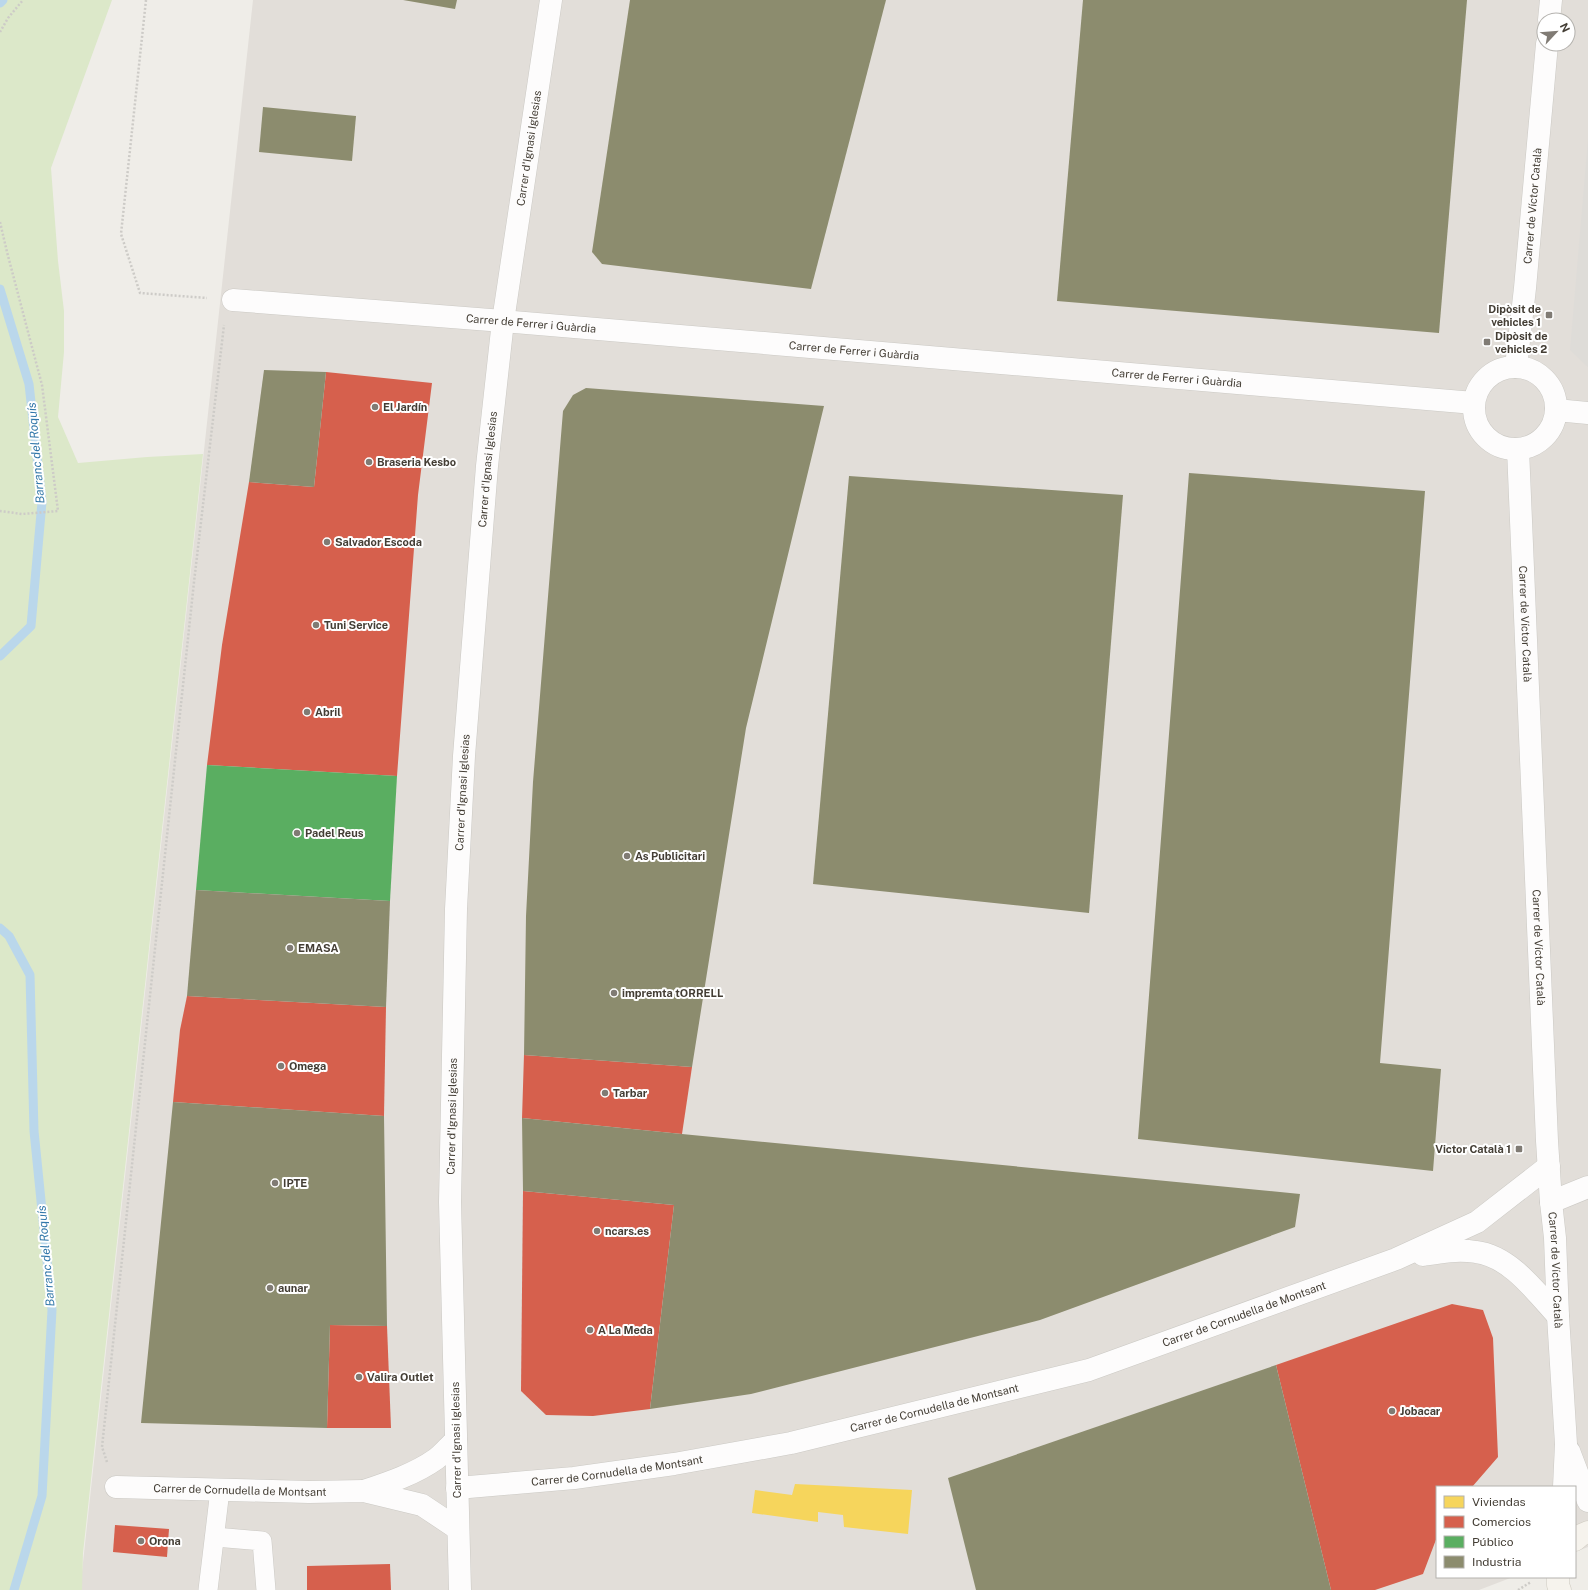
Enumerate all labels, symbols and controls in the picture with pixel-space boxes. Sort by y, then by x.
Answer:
north arrow [1536,12,1576,52]
text: N [1558,21,1572,34]
street label: Carrer d'Ignasi Iglesias [514,89,543,207]
street label: Carrer de Víctor Català [1521,147,1544,264]
place label: Dipòsit de vehicles 1 [1488,303,1541,328]
marker: Dipòsit de vehicles 1 [1544,310,1554,320]
street label: Carrer de Ferrer i Guàrdia [465,312,597,335]
place label: Dipòsit de vehicles 2 [1495,330,1548,355]
marker: Dipòsit de vehicles 2 [1482,337,1492,347]
street label: Carrer de Ferrer i Guàrdia [788,339,920,362]
street label: Carrer de Ferrer i Guàrdia [1111,366,1242,389]
place label: El Jardín [383,401,427,413]
water label: Barranc del Roquís [25,402,47,504]
marker: El Jardín [370,402,380,412]
street label: Carrer d'Ignasi Iglesias [476,410,499,528]
place label: Braseria Kesbo [377,456,456,468]
marker: Braseria Kesbo [364,457,374,467]
place label: Salvador Escoda [335,536,422,548]
marker: Salvador Escoda [322,537,332,547]
street label: Carrer de Víctor Català [1517,565,1534,682]
place label: Tuni Service [324,619,388,631]
marker: Tuni Service [311,620,321,630]
place label: Abril [315,706,341,718]
marker: Abril [302,707,312,717]
street label: Carrer d'Ignasi Iglesias [453,733,472,851]
place label: Padel Reus [305,827,364,839]
marker: Padel Reus [292,828,302,838]
place label: As Publicitari [635,850,705,862]
marker: As Publicitari [622,851,632,861]
street label: Carrer de Víctor Català [1530,889,1547,1006]
place label: EMASA [298,942,338,954]
marker: EMASA [285,943,295,953]
place label: impremta tORRELL [622,987,723,999]
marker: impremta tORRELL [609,988,619,998]
street label: Carrer d'Ignasi Iglesias [445,1057,459,1175]
place label: Omega [289,1060,326,1072]
marker: Omega [276,1061,286,1071]
place label: Tarbar [613,1087,648,1099]
marker: Tarbar [600,1088,610,1098]
place label: Victor Català 1 [1435,1143,1511,1155]
marker: Victor Català 1 [1514,1144,1524,1154]
place label: IPTE [283,1177,307,1189]
marker: IPTE [270,1178,280,1188]
water label: Barranc del Roquís [35,1205,57,1307]
street label: Carrer de Víctor Català [1546,1211,1565,1329]
place label: ncars.es [605,1225,649,1237]
marker: ncars.es [592,1226,602,1236]
street label: Carrer de Cornudella de Montsant [1161,1279,1328,1349]
place label: aunar [278,1282,309,1294]
marker: aunar [265,1283,275,1293]
place label: A La Meda [598,1324,653,1336]
marker: A La Meda [585,1325,595,1335]
place label: Valira Outlet [367,1371,434,1383]
marker: Valira Outlet [354,1372,364,1382]
street label: Carrer d'Ignasi Iglesias [449,1381,463,1498]
street label: Carrer de Cornudella de Montsant [849,1381,1020,1434]
place label: Jobacar [1400,1405,1441,1417]
marker: Jobacar [1387,1406,1397,1416]
street label: Carrer de Cornudella de Montsant [531,1453,704,1488]
street label: Carrer de Cornudella de Montsant [153,1482,327,1498]
legend [1436,1486,1576,1578]
text: Viviendas [1472,1495,1526,1509]
text: Comercios [1472,1515,1531,1529]
place label: Orona [149,1535,181,1547]
text: Público [1472,1535,1514,1549]
marker: Orona [136,1536,146,1546]
text: Industria [1472,1555,1521,1569]

